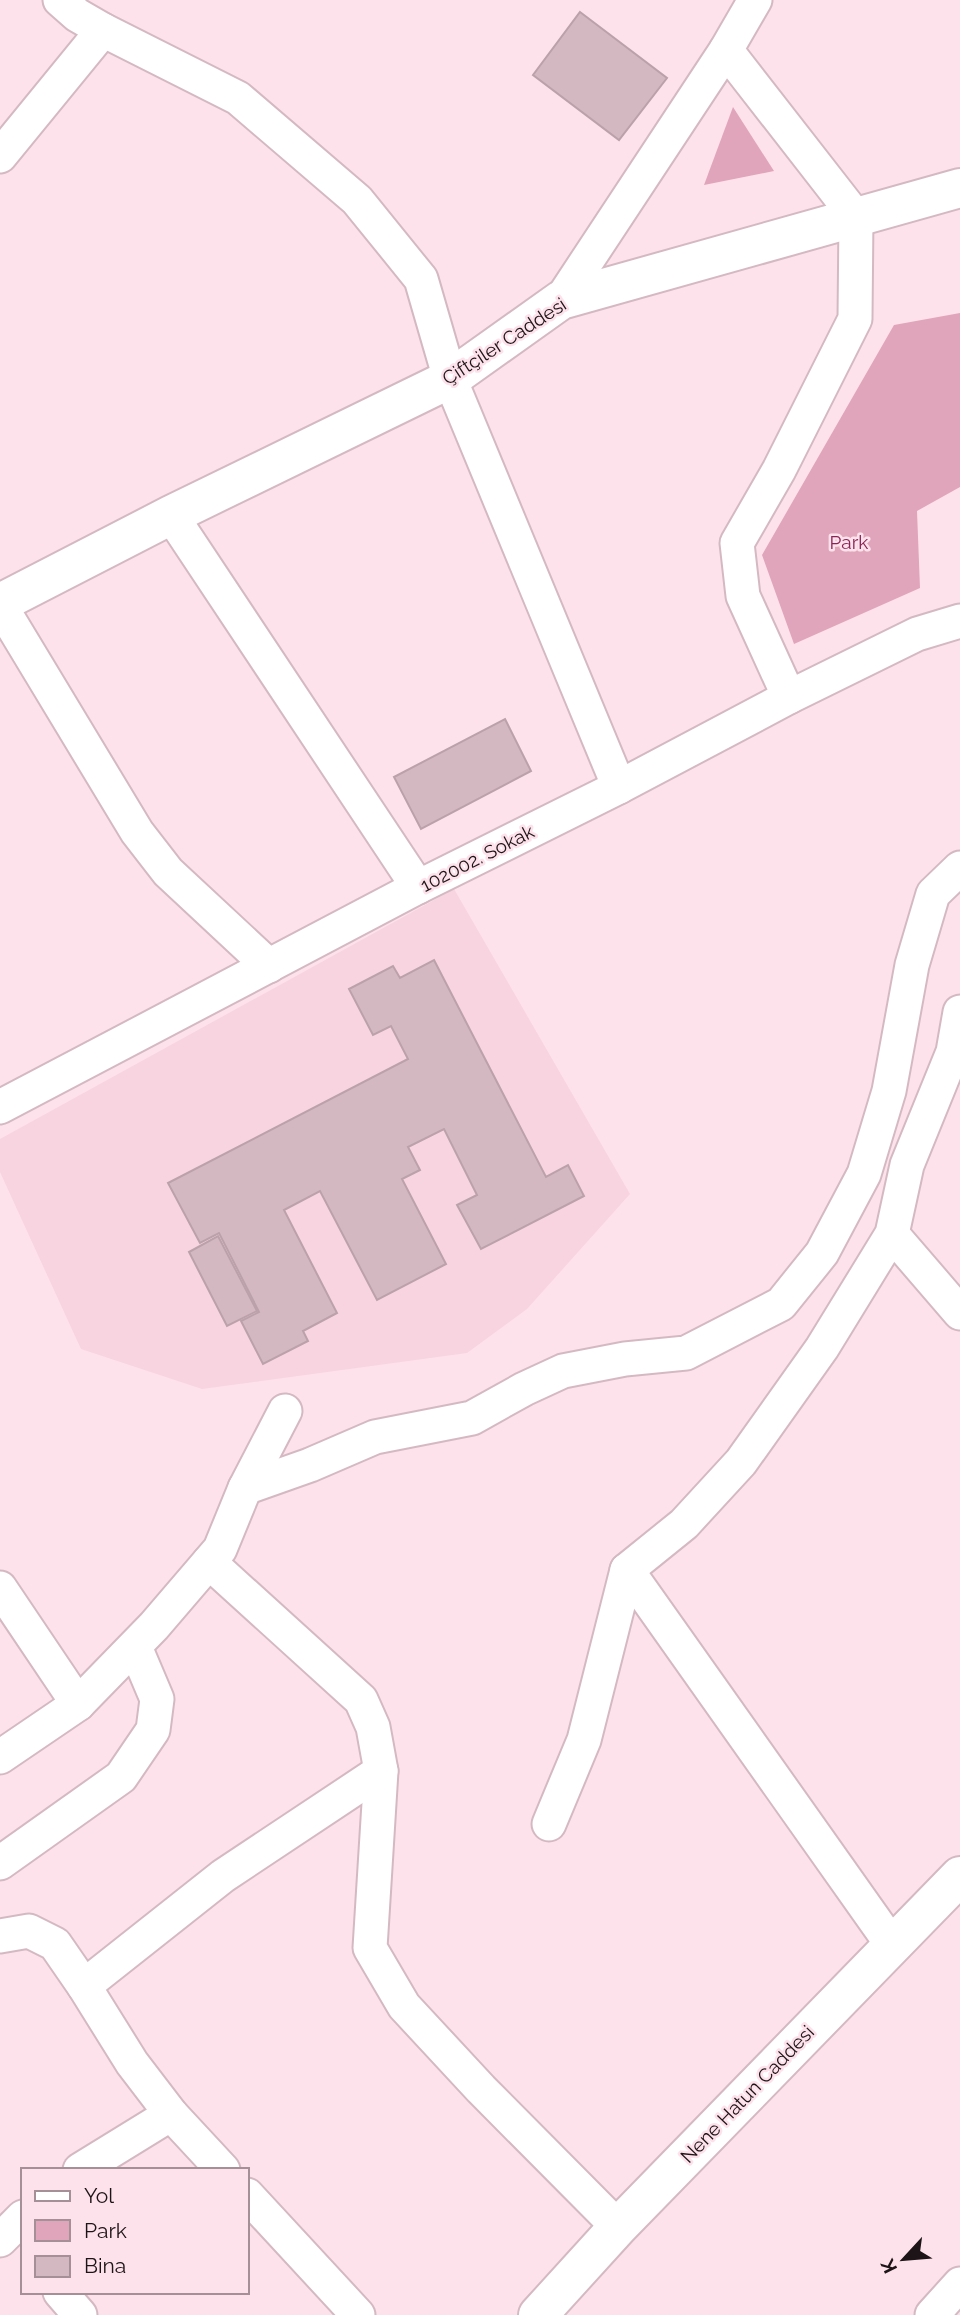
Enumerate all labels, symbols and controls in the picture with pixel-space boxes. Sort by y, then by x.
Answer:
street label: Çiftçiler Caddesi [438,293,570,389]
park label: Park [830,531,868,553]
street label: 102002. Sokak [417,820,537,896]
street label: Nene Hatun Caddesi [676,2021,818,2167]
legend [21,2168,248,2294]
text: Yol [84,2183,114,2208]
text: Park [84,2218,127,2243]
north arrow [869,2224,939,2294]
text: Bina [84,2253,126,2278]
text: K [876,2256,901,2277]

